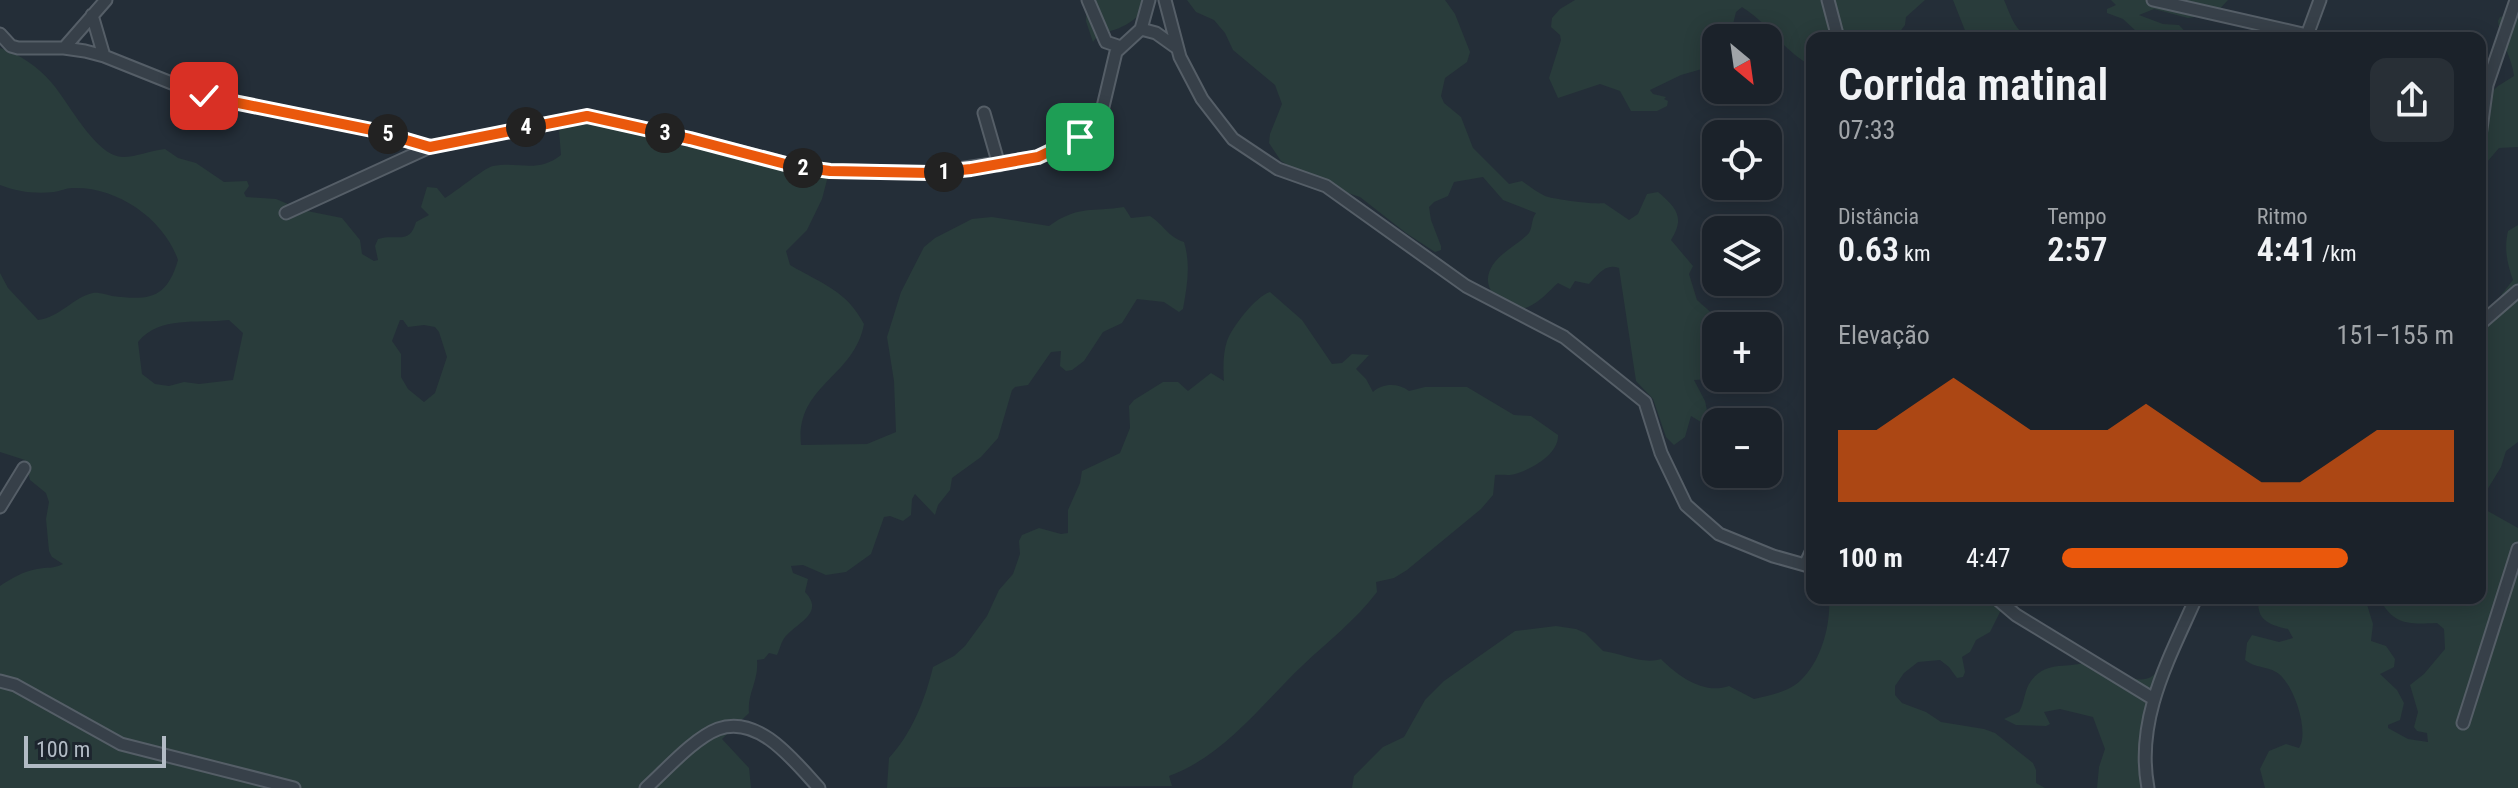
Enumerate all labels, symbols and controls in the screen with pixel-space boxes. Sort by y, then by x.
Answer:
north arrow [1702,24,1782,104]
map controls [1702,24,1782,488]
button: share [2370,58,2454,142]
text: Corrida matinal [1838,59,2108,111]
pin [170,62,238,130]
icon: check [182,74,226,118]
pin [1046,103,1114,171]
pin: 4 [506,107,546,147]
pin: 3 [645,113,685,153]
pin: 5 [368,114,408,154]
text: 4 [520,114,532,139]
icon: arrive [1058,115,1102,159]
text: 07:33 [1838,115,1895,145]
text: 3 [659,120,671,145]
button: locate [1702,120,1782,200]
text: 5 [382,121,394,146]
pin: 2 [783,148,823,188]
pin: 1 [924,152,964,192]
text: 2 [797,155,809,180]
text: 1 [938,159,950,184]
text: Distância [1838,204,1919,229]
text: Tempo [2047,204,2107,229]
text: Ritmo [2257,204,2308,229]
button: layers [1702,216,1782,296]
text: 0.63 [1838,229,1899,269]
text: 2:57 [2047,229,2108,269]
text: 4:41 [2257,229,2317,269]
text: km [1899,241,1931,266]
text: /km [2317,241,2357,266]
button: + [1702,312,1782,392]
text: Elevação [1838,320,1930,350]
text: 151–155 m [2337,320,2454,350]
button: − [1702,408,1782,488]
text: 100 m [1838,543,1903,573]
text: 4:47 [1966,543,2011,573]
scale bar [24,732,166,768]
text: 100 m [36,737,90,762]

